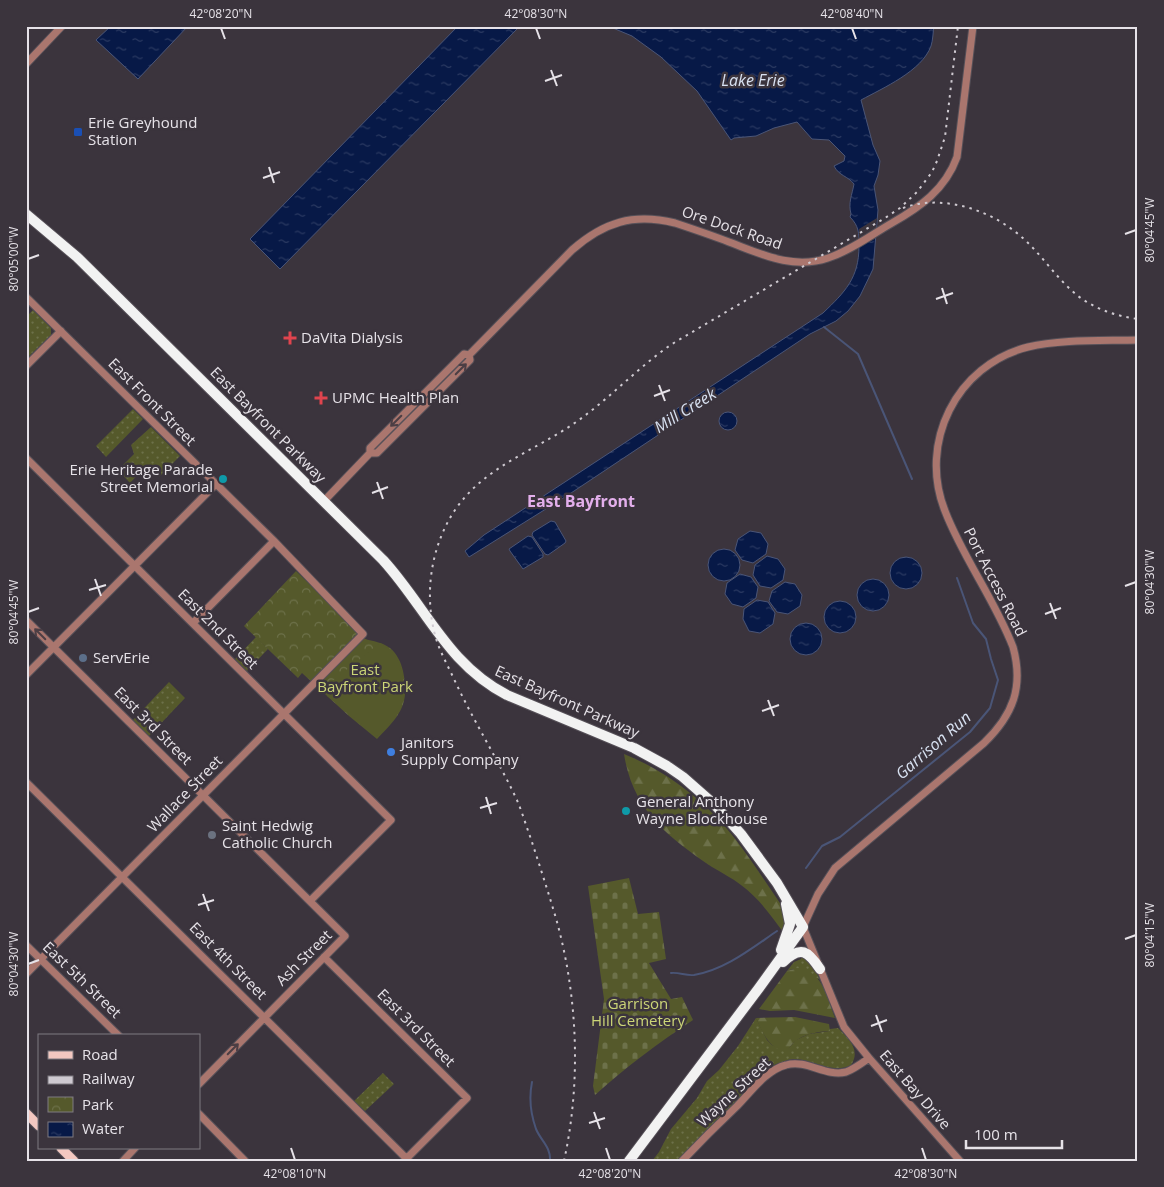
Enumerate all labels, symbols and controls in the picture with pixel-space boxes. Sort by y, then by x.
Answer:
text: 42°08'20"N [190,5,252,22]
text: 42°08'30"N [505,5,567,22]
text: 42°08'40"N [821,5,883,22]
water label: Lake Erie [721,69,785,91]
place label: Erie Greyhound Station [88,112,197,149]
marker: Erie Greyhound Station [72,126,84,138]
text: 80°04'45"W [1141,198,1158,262]
street label: Ore Dock Road [680,201,785,254]
text: 80°05'00"W [5,227,22,291]
place label: DaVita Dialysis [301,327,403,347]
marker: DaVita Dialysis [283,331,297,345]
street label: East Front Street [105,353,201,449]
street label: East Bayfront Parkway [206,362,331,487]
one-way arrow [455,363,467,375]
water label: Mill Creek [650,382,721,438]
place label: UPMC Health Plan [332,387,459,407]
marker: UPMC Health Plan [314,391,328,405]
one-way arrow [390,415,402,427]
place label: Erie Heritage Parade Street Memorial [69,459,213,496]
marker: Erie Heritage Parade Street Memorial [217,473,229,485]
district label: East Bayfront [527,490,635,512]
street label: Port Access Road [960,524,1032,639]
text: 80°04'30"W [1141,550,1158,614]
text: 80°04'45"W [5,580,22,644]
street label: East 2nd Street [174,584,263,673]
one-way arrow [34,628,46,640]
place label: ServErie [93,647,150,667]
marker: ServErie [77,652,89,664]
park label: East Bayfront Park [317,659,413,696]
street label: East Bayfront Parkway [492,660,643,742]
street label: East 3rd Street [110,682,197,769]
water label: Garrison Run [891,706,975,784]
place label: Janitors Supply Company [399,732,519,769]
marker: Janitors Supply Company [385,746,397,758]
street label: Wallace Street [143,751,226,836]
place label: General Anthony Wayne Blockhouse [636,791,768,828]
marker: General Anthony Wayne Blockhouse [620,805,632,817]
place label: Saint Hedwig Catholic Church [222,815,332,852]
marker: Saint Hedwig Catholic Church [206,829,218,841]
text: 80°04'15"W [1141,903,1158,967]
street label: East 4th Street [186,917,272,1003]
street label: Ash Street [271,925,336,990]
text: 80°04'30"W [5,932,22,996]
street label: East 5th Street [39,937,126,1022]
street label: East 3rd Street [373,984,460,1071]
park label: Garrison Hill Cemetery [591,993,685,1030]
legend [38,1034,200,1150]
one-way arrow [227,1043,239,1056]
text: Road [82,1044,118,1064]
street label: East Bay Drive [876,1045,956,1133]
street label: Wayne Street [692,1052,774,1130]
text: Railway [82,1068,135,1088]
text: Park [82,1094,113,1114]
scale bar [966,1117,1063,1149]
text: Water [82,1118,124,1138]
text: 100 m [974,1124,1018,1144]
text: 42°08'10"N [264,1165,326,1182]
text: 42°08'20"N [579,1165,641,1182]
text: 42°08'30"N [895,1165,957,1182]

